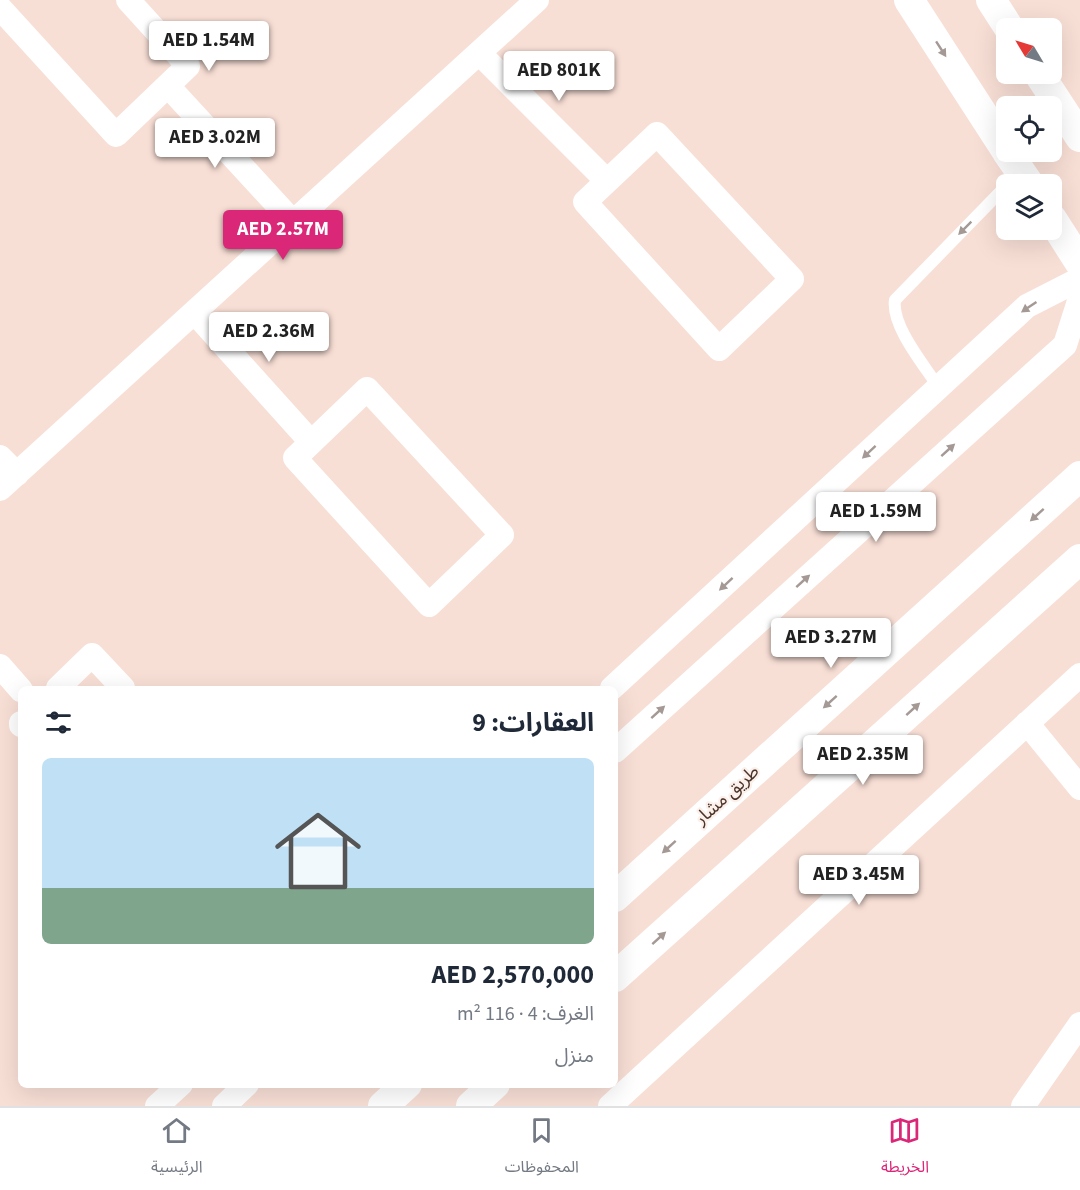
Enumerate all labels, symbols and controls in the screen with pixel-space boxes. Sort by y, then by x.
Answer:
north arrow [996,18,1062,84]
map controls [996,18,1062,240]
pin: AED 1.54M [140,21,278,72]
text: AED 1.54M [163,26,255,54]
one-way arrow [935,41,946,57]
pin: AED 801K [497,51,621,102]
text: AED 801K [517,56,601,84]
button: locate [996,96,1062,162]
pin: AED 3.02M [146,118,284,169]
text: AED 3.02M [169,123,261,151]
button: layers [996,174,1062,240]
pin: AED 2.57M [214,210,352,261]
text: AED 2.57M [237,215,329,243]
one-way arrow [958,221,973,235]
one-way arrow [1020,301,1037,312]
pin: AED 2.36M [200,312,338,363]
text: AED 2.36M [223,317,315,345]
one-way arrow [940,443,955,457]
one-way arrow [862,445,877,459]
pin: AED 1.59M [807,492,945,543]
text: AED 1.59M [830,497,922,525]
one-way arrow [1029,508,1044,522]
one-way arrow [795,575,810,588]
one-way arrow [719,577,734,590]
pin: AED 3.27M [762,618,900,669]
text: AED 3.27M [785,623,877,651]
one-way arrow [823,695,838,708]
one-way arrow [905,703,920,716]
text: العقارات: 9 [472,704,594,741]
one-way arrow [651,705,666,719]
icon: filters [42,706,75,739]
pin: AED 2.35M [794,735,932,786]
text: AED 2.35M [817,740,909,768]
street label: طريق مشار [689,759,765,831]
icon: home [264,797,372,905]
one-way arrow [662,840,677,854]
pin: AED 3.45M [790,855,928,906]
text: AED 3.45M [813,860,905,888]
one-way arrow [651,931,666,945]
text: AED 2,570,000 [431,956,594,993]
text: الغرف: 4 · 116 m² [457,1000,594,1028]
text: منزل [555,1042,594,1070]
tab: الرئيسية [151,1114,203,1184]
tab: المحفوظات [505,1114,579,1184]
tab: الخريطة [881,1114,929,1184]

